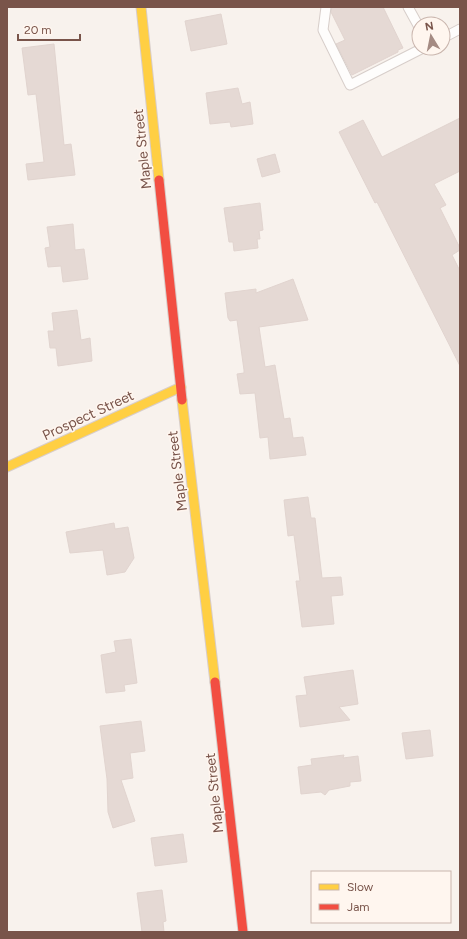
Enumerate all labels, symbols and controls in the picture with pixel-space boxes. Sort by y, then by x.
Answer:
scale bar [18,16,80,42]
north arrow [411,16,451,56]
text: N [424,20,435,34]
text: 20 m [24,23,52,37]
street label: Maple Street [130,108,155,190]
street label: Prospect Street [40,387,137,444]
street label: Maple Street [164,430,191,512]
street label: Maple Street [202,752,227,834]
legend [311,871,451,923]
text: Slow [347,880,374,894]
text: Jam [347,900,370,914]

